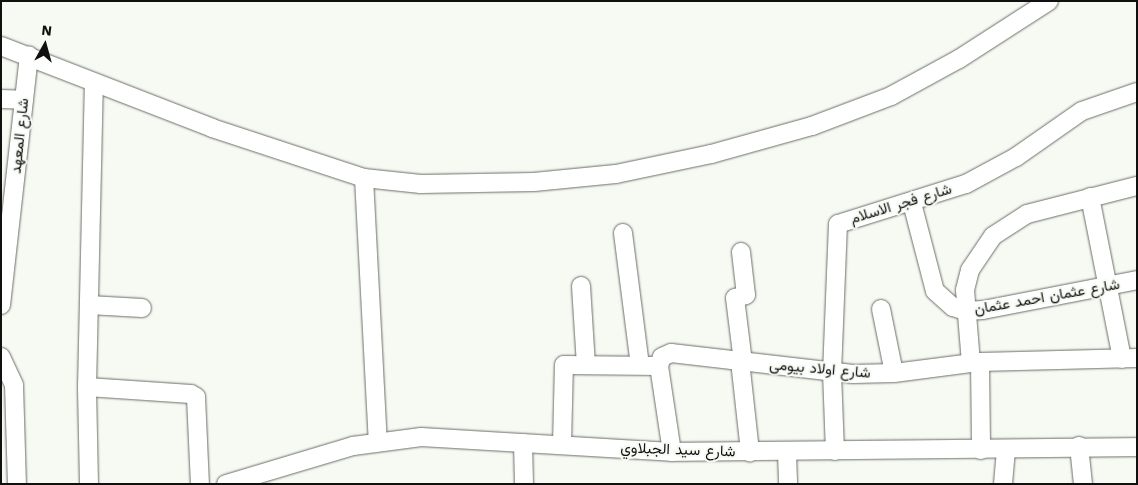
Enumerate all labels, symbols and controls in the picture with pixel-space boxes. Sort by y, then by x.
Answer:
north arrow [20,20,70,70]
text: N [41,22,53,39]
street label: شارع المعهد [7,97,33,175]
street label: شارع فجر الاسلام [848,180,954,228]
street label: شارع عثمان احمد عثمان [973,275,1121,319]
street label: شارع اولاد بيومى [769,356,871,382]
street label: شارع سيد الجبلاوي [620,439,736,461]

